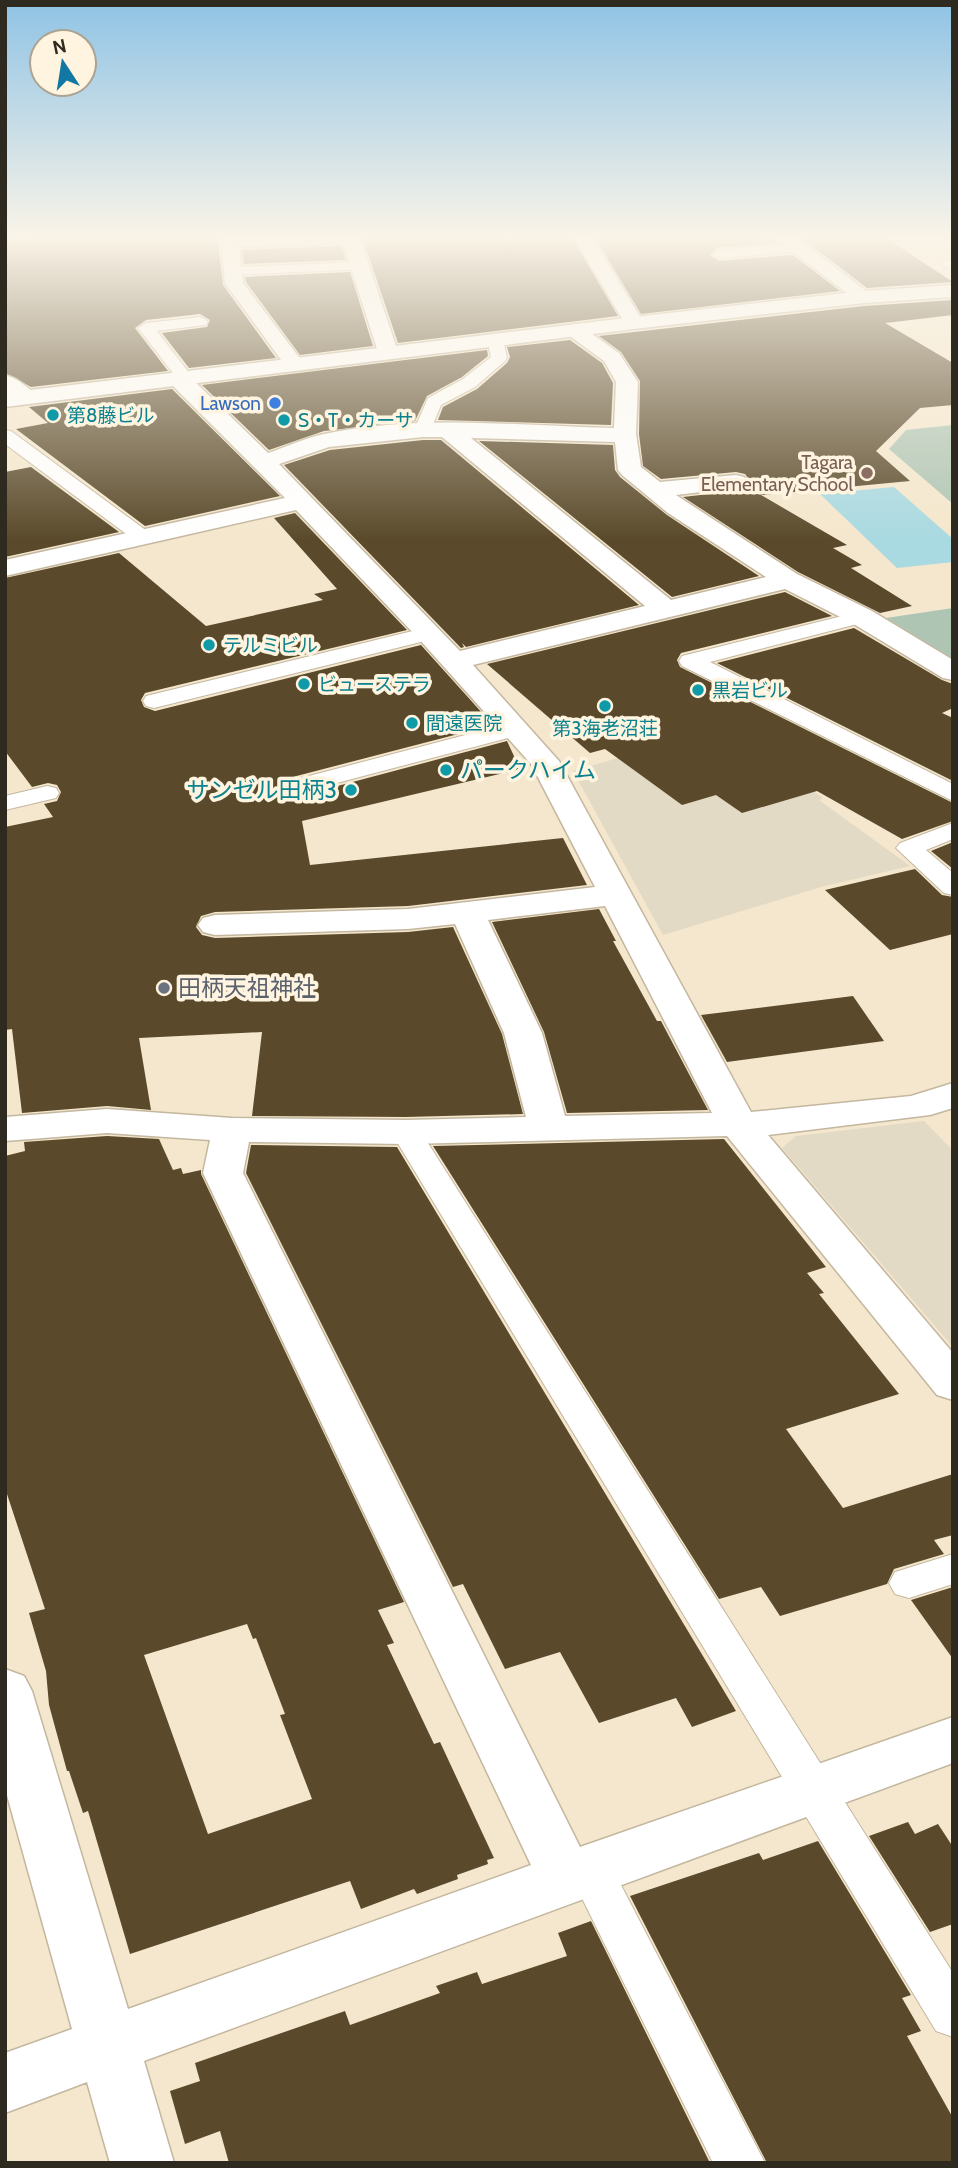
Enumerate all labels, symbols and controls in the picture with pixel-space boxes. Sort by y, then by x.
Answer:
north arrow [28,28,98,98]
text: N [51,34,69,60]
place label: Lawson [200,392,261,415]
marker: Lawson [267,395,283,411]
place label: 第8藤ビル [67,404,155,427]
marker: 第8藤ビル [45,407,61,423]
place label: S・T・カーサ [298,409,414,432]
marker: S・T・カーサ [276,412,292,428]
place label: Tagara Elementary School [701,451,854,496]
marker: Tagara Elementary School [859,465,875,481]
place label: テルミビル [223,634,318,657]
marker: テルミビル [201,637,217,653]
place label: ビューステラ [318,673,431,696]
marker: ビューステラ [296,676,312,692]
place label: 黒岩ビル [712,679,788,702]
marker: 黒岩ビル [690,682,706,698]
marker: 第3海老沼荘 [597,698,613,714]
place label: 間遠医院 [426,712,502,735]
marker: 間遠医院 [404,715,420,731]
place label: 第3海老沼荘 [552,717,658,740]
place label: パークハイム [460,756,596,784]
marker: パークハイム [438,762,454,778]
place label: サンゼル田柄3 [187,776,337,804]
marker: サンゼル田柄3 [343,782,359,798]
place label: 田柄天祖神社 [178,974,316,1002]
marker: 田柄天祖神社 [156,980,172,996]

